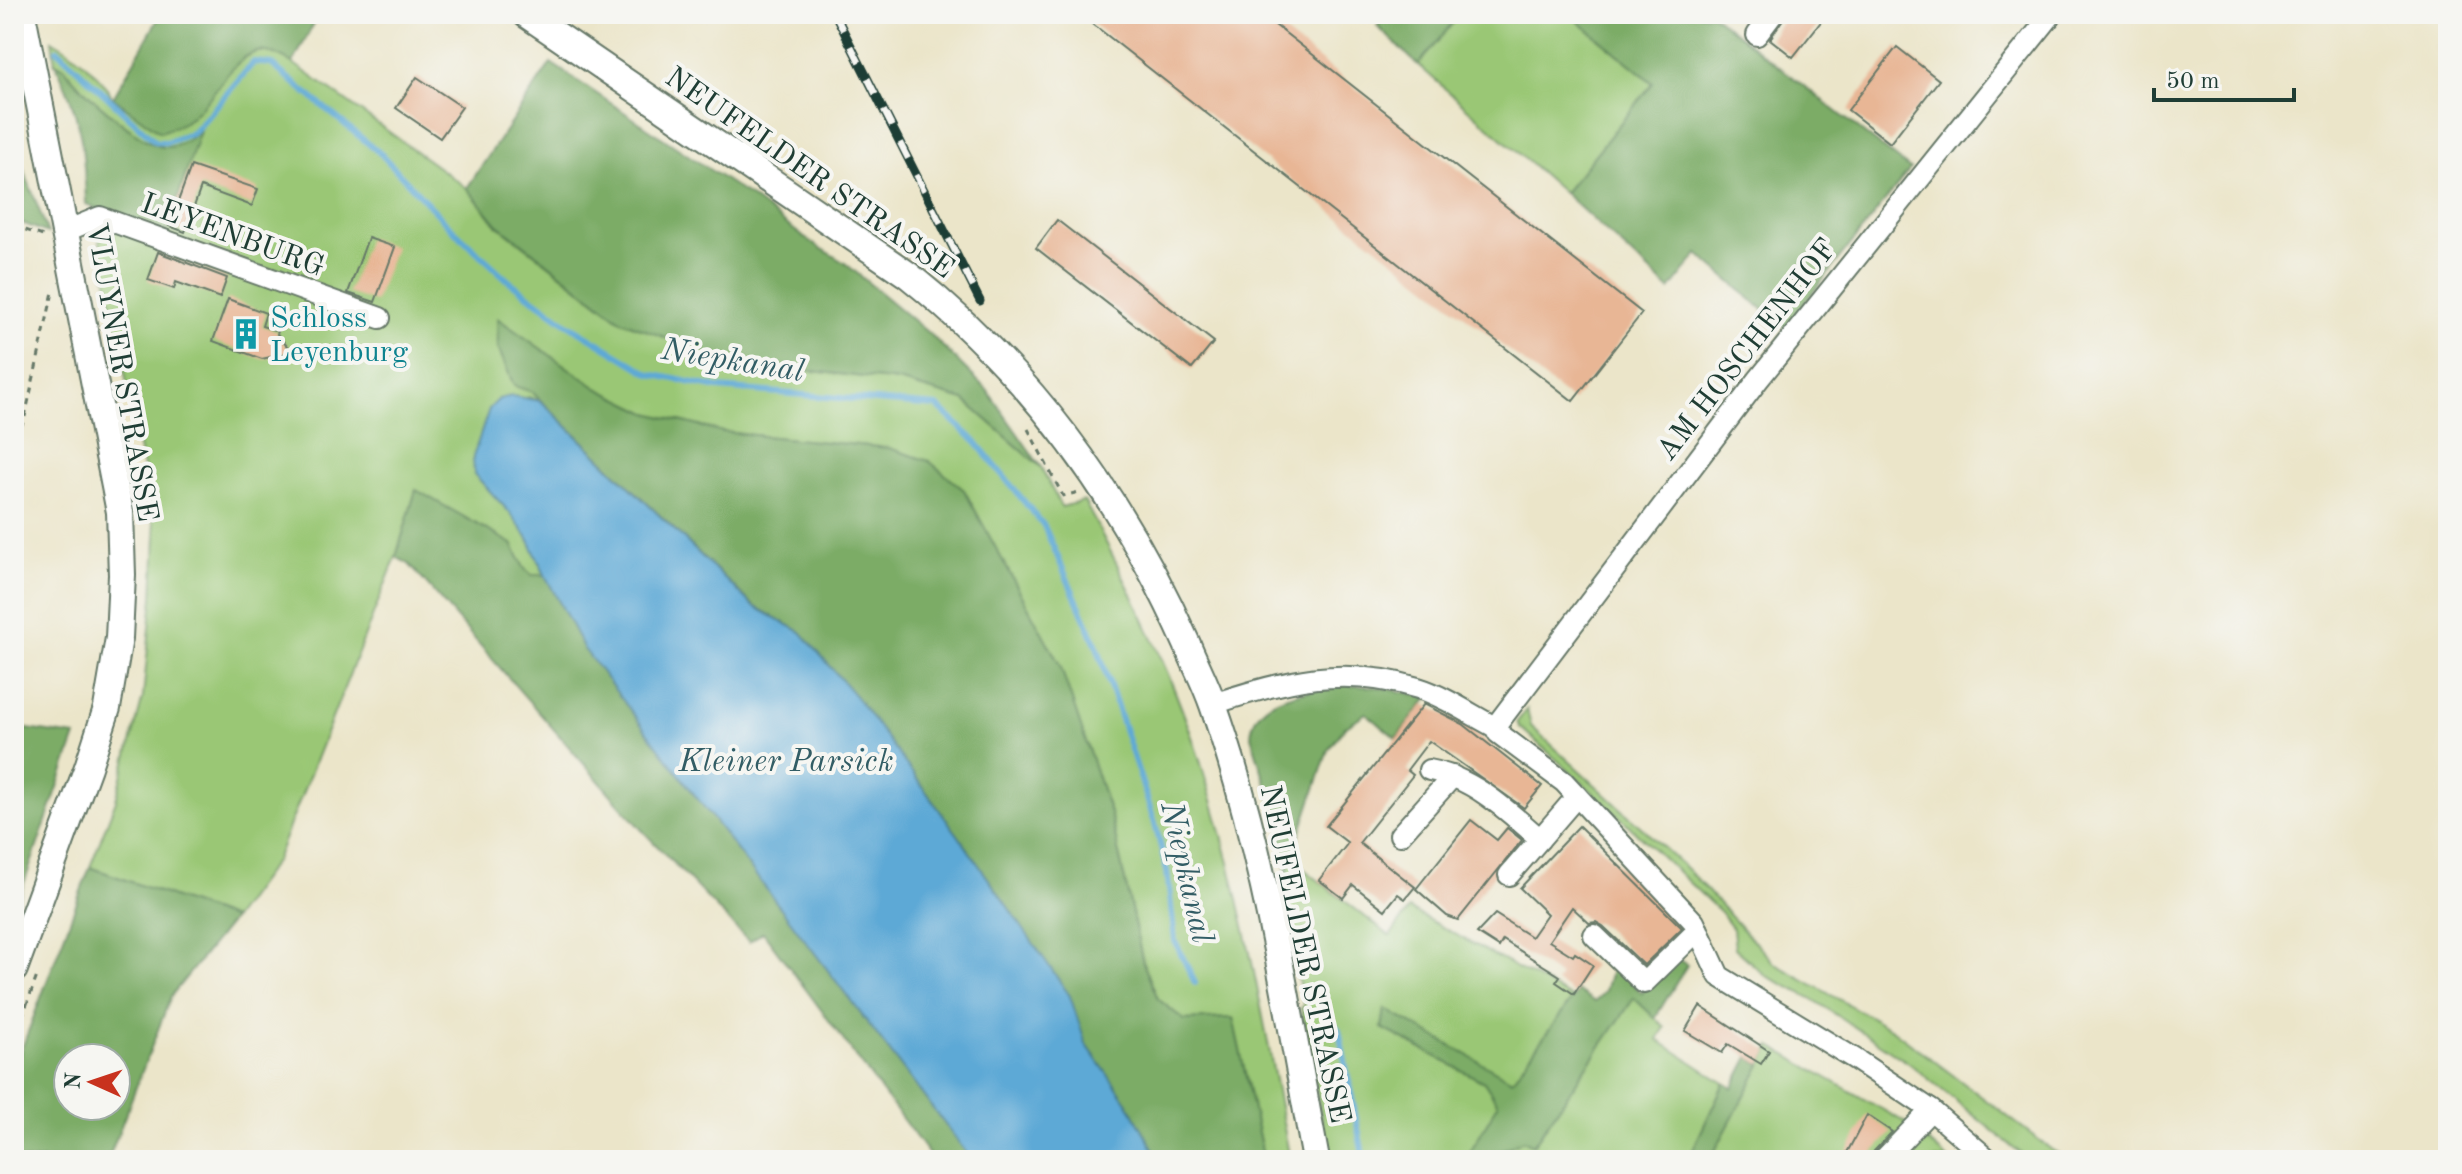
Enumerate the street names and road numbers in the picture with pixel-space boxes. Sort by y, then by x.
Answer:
street label: NEUFELDER STRASSE [659,63,959,285]
street label: LEYENBURG [137,189,328,283]
street label: VLUYNER STRASSE [80,221,162,524]
street label: AM HOSCHENHOF [1652,234,1843,467]
street label: NEUFELDER STRASSE [1254,783,1355,1126]

